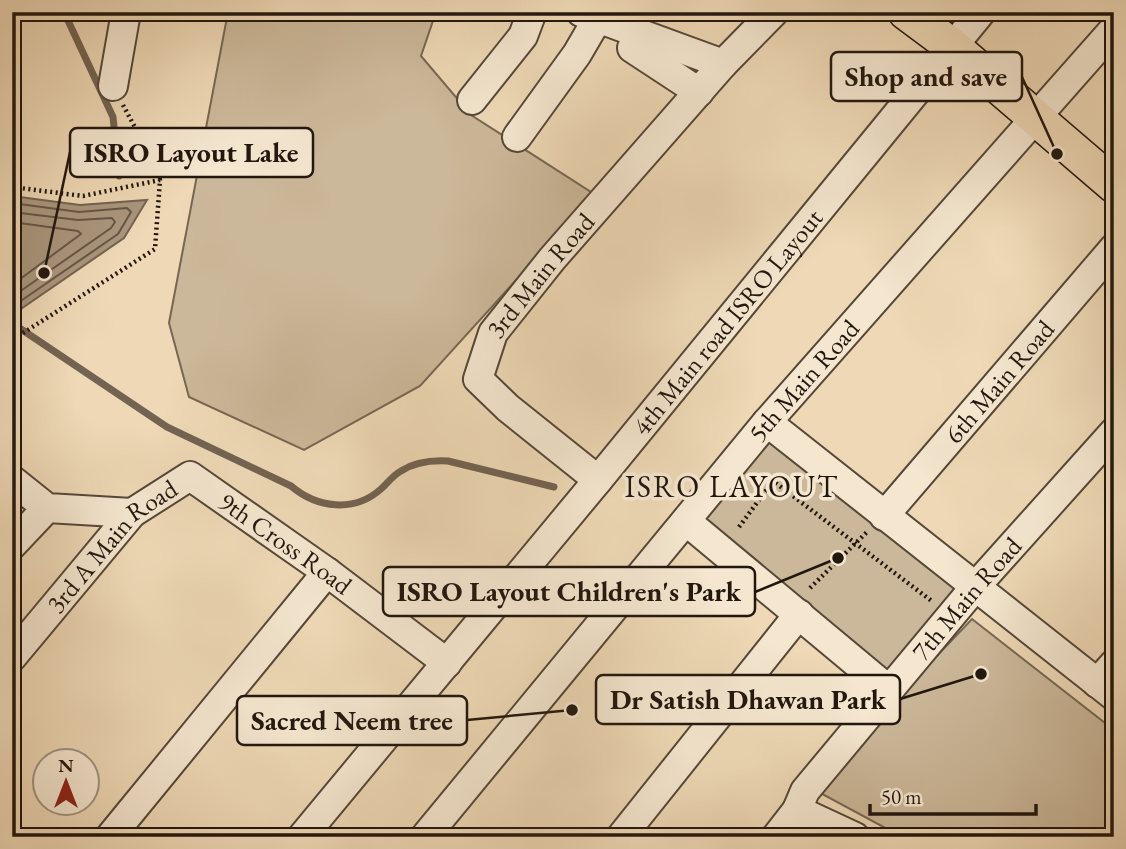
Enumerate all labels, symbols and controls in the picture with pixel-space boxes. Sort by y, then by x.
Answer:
callout: Shop and save [831,52,1022,101]
text: Shop and save [845,58,1007,94]
callout: ISRO Layout Lake [70,128,313,177]
text: ISRO Layout Lake [83,134,299,170]
street label: 4th Main road ISRO Layout [625,202,830,442]
street label: 3rd Main Road [479,205,602,345]
street label: 5th Main Road [741,312,867,449]
street label: 6th Main Road [937,312,1062,451]
district label: ISRO LAYOUT [625,467,839,506]
street label: 3rd A Main Road [39,471,184,620]
street label: 9th Cross Road [212,484,360,603]
street label: 7th Main Road [904,529,1029,667]
callout: ISRO Layout Children's Park [383,567,755,616]
text: ISRO Layout Children's Park [397,573,742,609]
callout: Dr Satish Dhawan Park [596,675,900,724]
text: Dr Satish Dhawan Park [610,681,887,717]
callout: Sacred Neem tree [237,696,467,745]
text: Sacred Neem tree [251,702,453,738]
north arrow [32,748,102,818]
text: N [58,753,74,778]
scale bar [870,772,1037,816]
text: 50 m [881,783,922,810]

